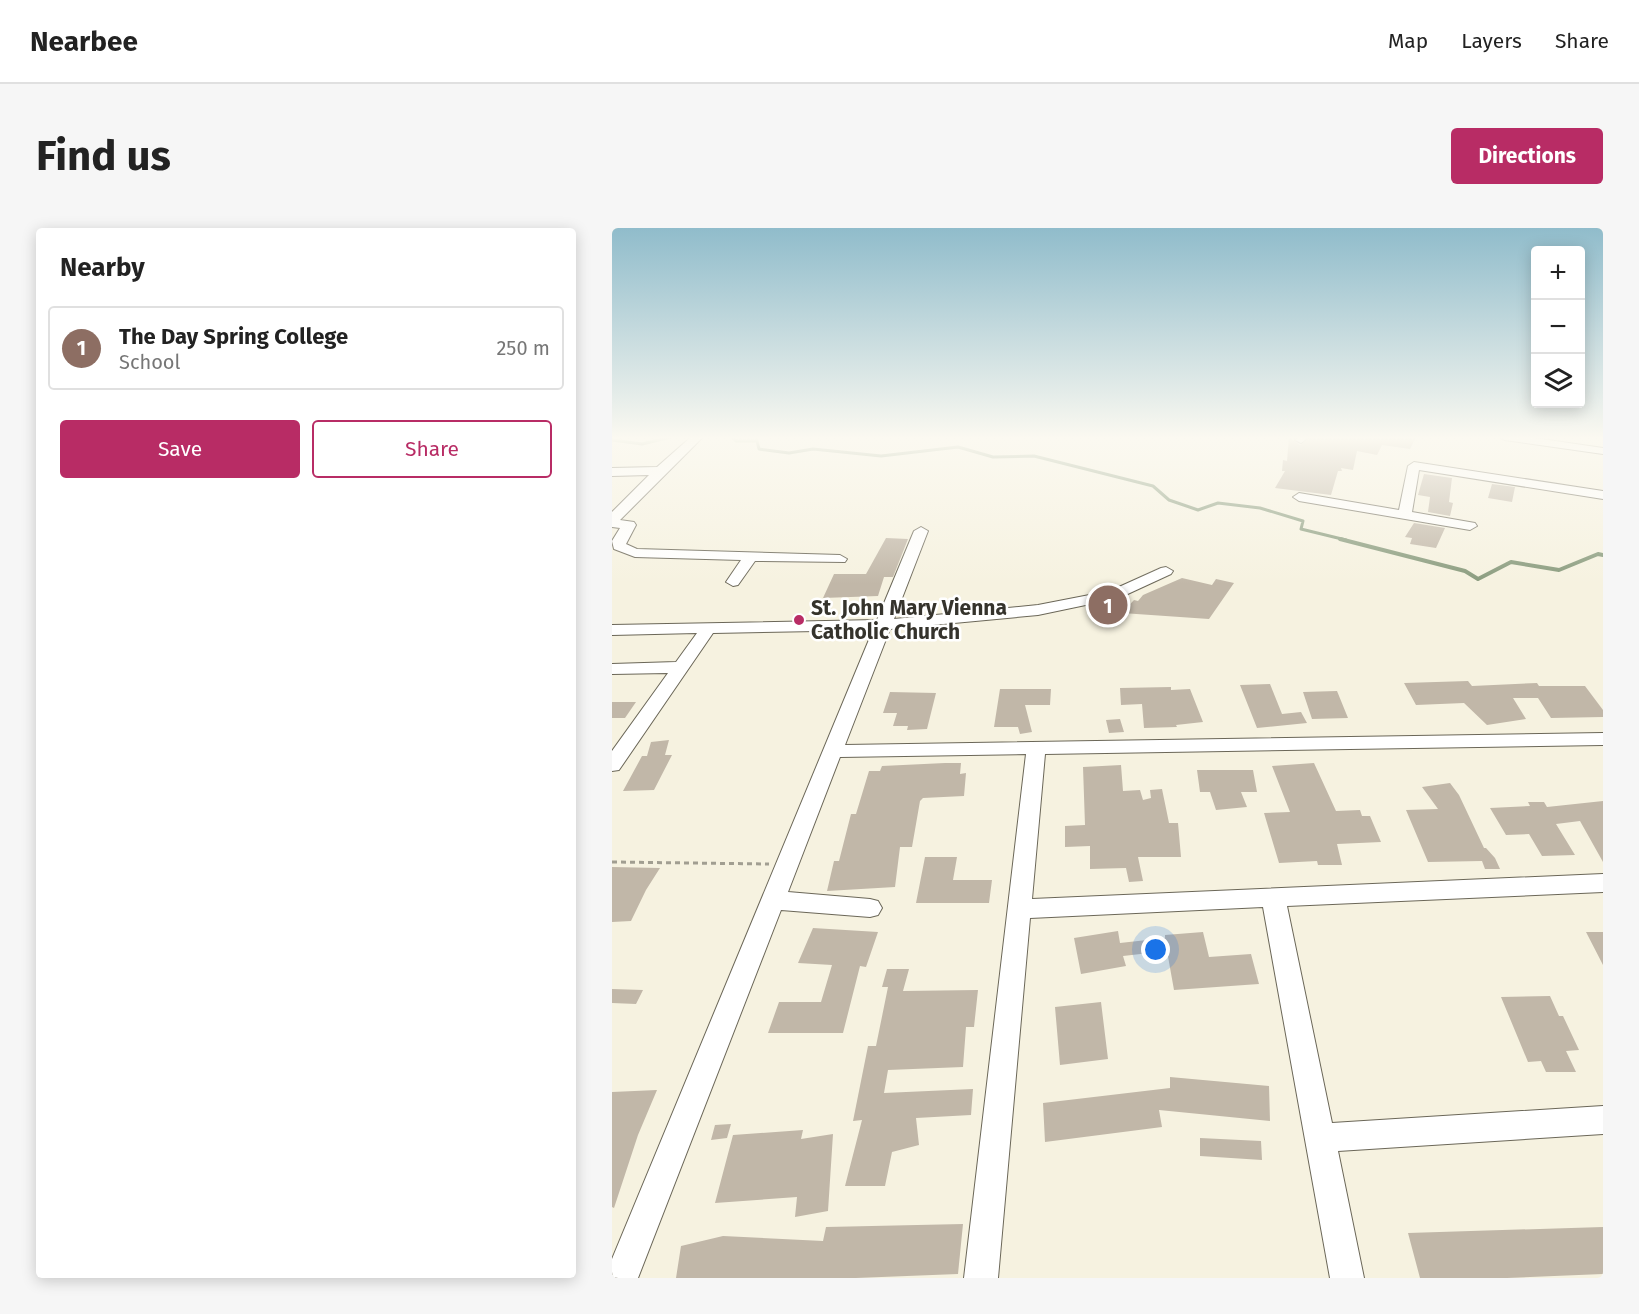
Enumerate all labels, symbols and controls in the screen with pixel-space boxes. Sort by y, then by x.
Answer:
text: Nearbee [30,25,138,58]
text: Map [1388,28,1428,54]
text: Layers [1461,28,1522,54]
text: Share [1555,28,1609,54]
button: Directions [1451,128,1603,184]
text: Find us [36,131,171,181]
map controls [1531,246,1585,408]
button: + [1531,246,1585,300]
text: Nearby [60,252,145,283]
button: − [1531,300,1585,354]
text: The Day Spring College [119,323,348,350]
text: 1 [77,336,86,360]
text: 250 m [496,336,550,360]
text: School [119,350,180,374]
button: layers [1531,354,1585,408]
button: Save [60,420,300,478]
button: Share [312,420,552,478]
pin: 1 [1088,582,1128,628]
place label: St. John Mary Vienna Catholic Church [811,595,1007,645]
marker: St. John Mary Vienna Catholic Church [792,613,806,627]
your location [1141,935,1170,964]

